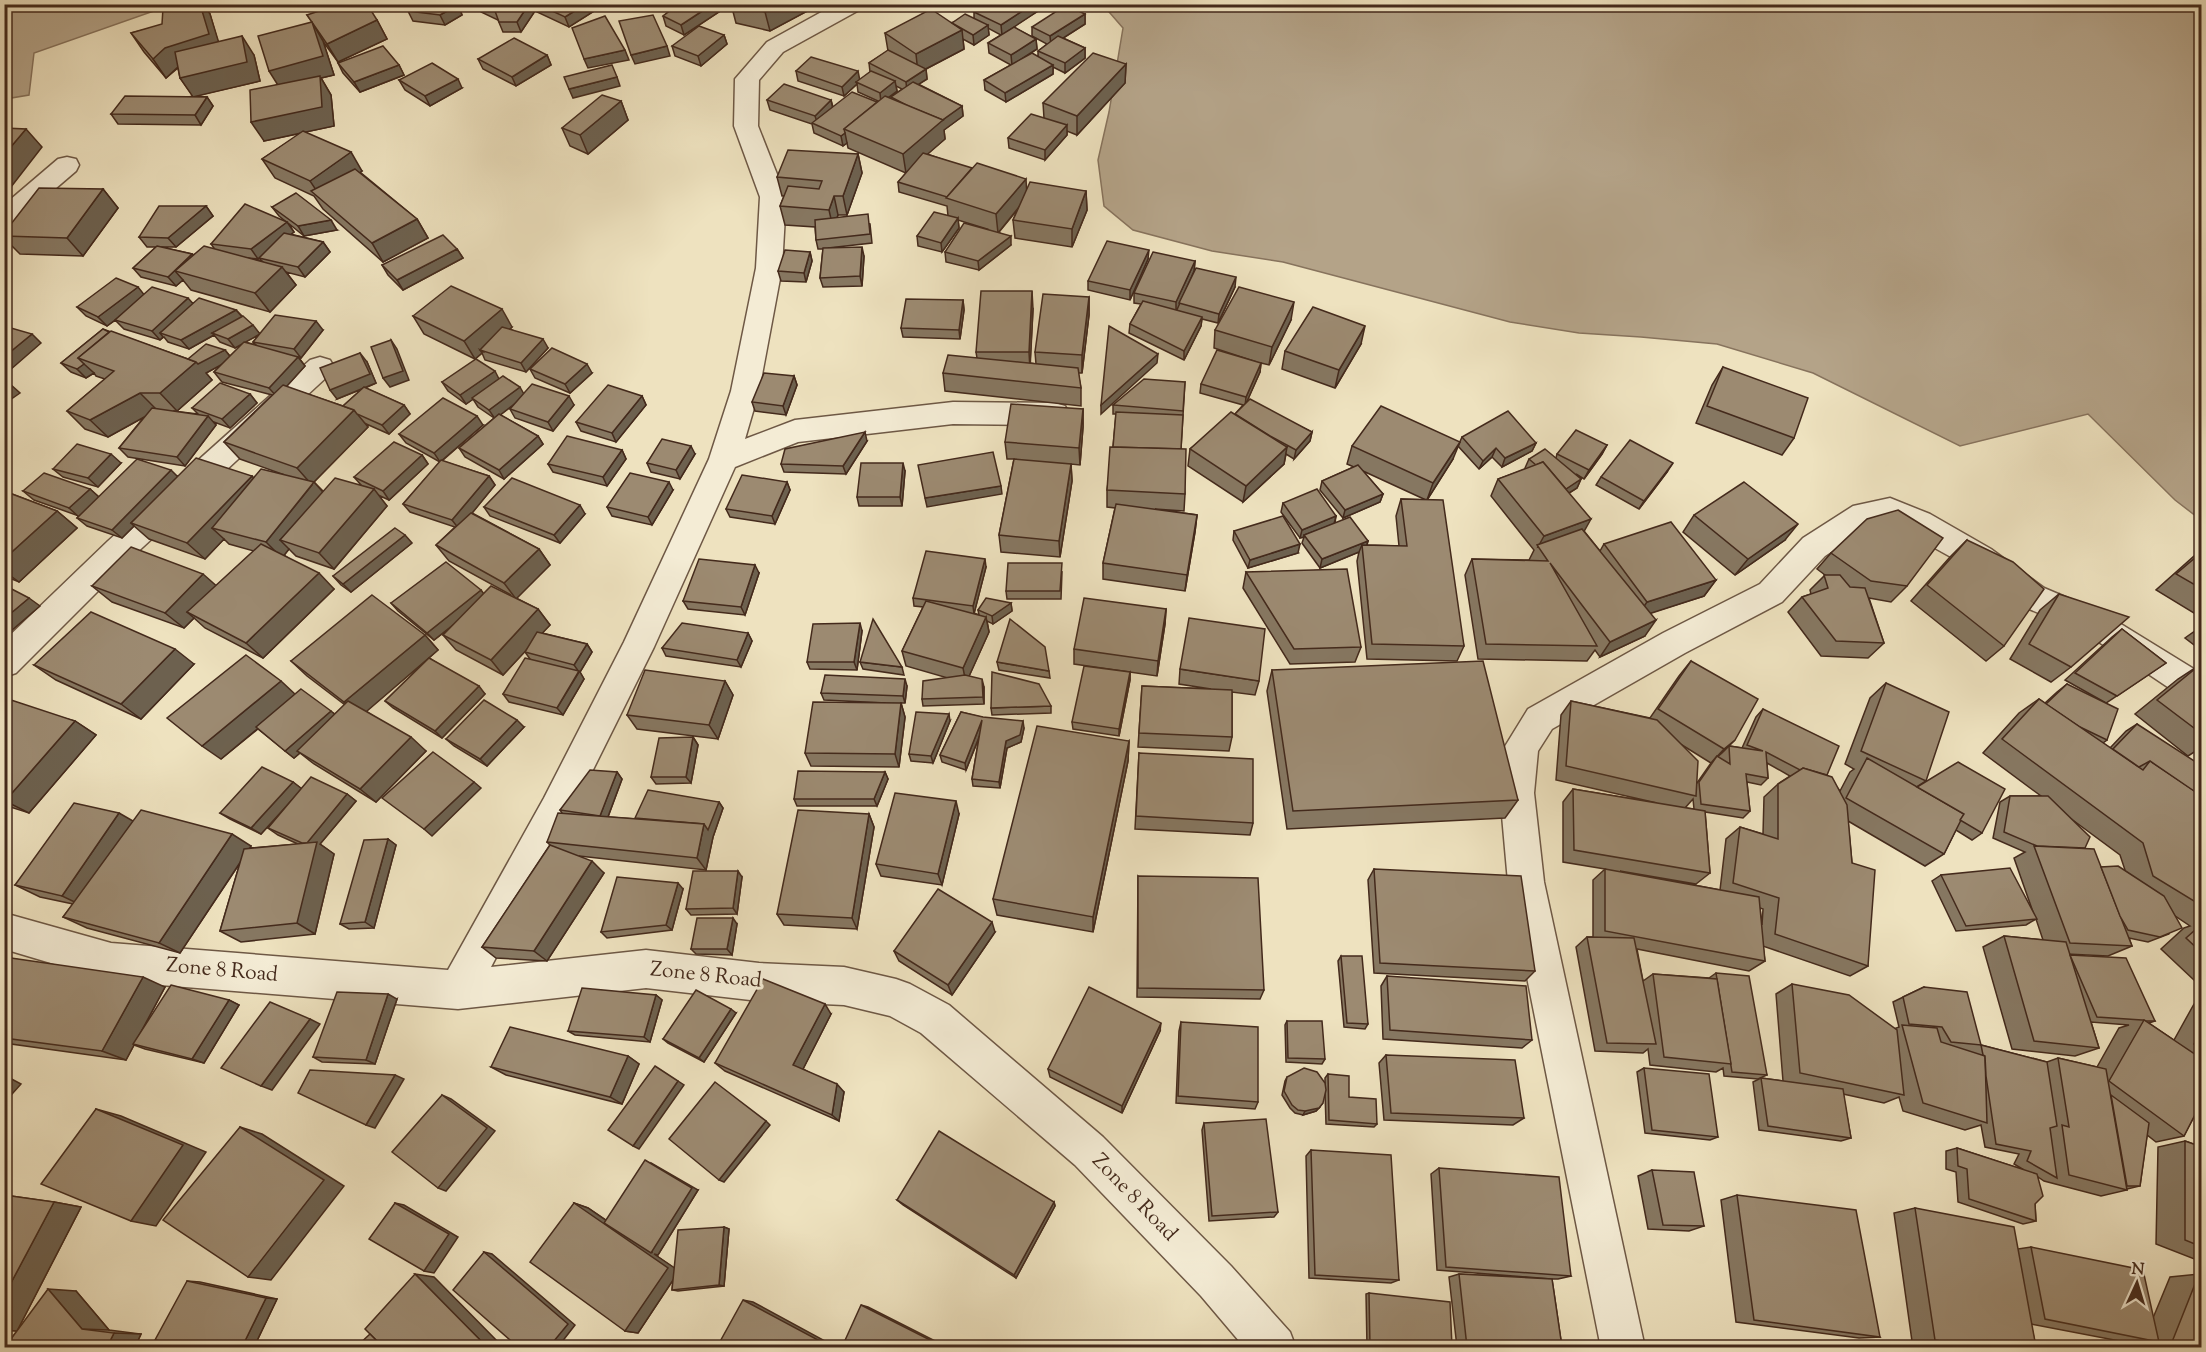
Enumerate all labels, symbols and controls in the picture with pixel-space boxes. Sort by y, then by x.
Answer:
street label: Zone 8 Road [165,951,279,991]
street label: Zone 8 Road [649,955,763,997]
street label: Zone 8 Road [1084,1147,1184,1249]
north arrow [2107,1253,2167,1313]
text: N [2131,1259,2145,1282]

